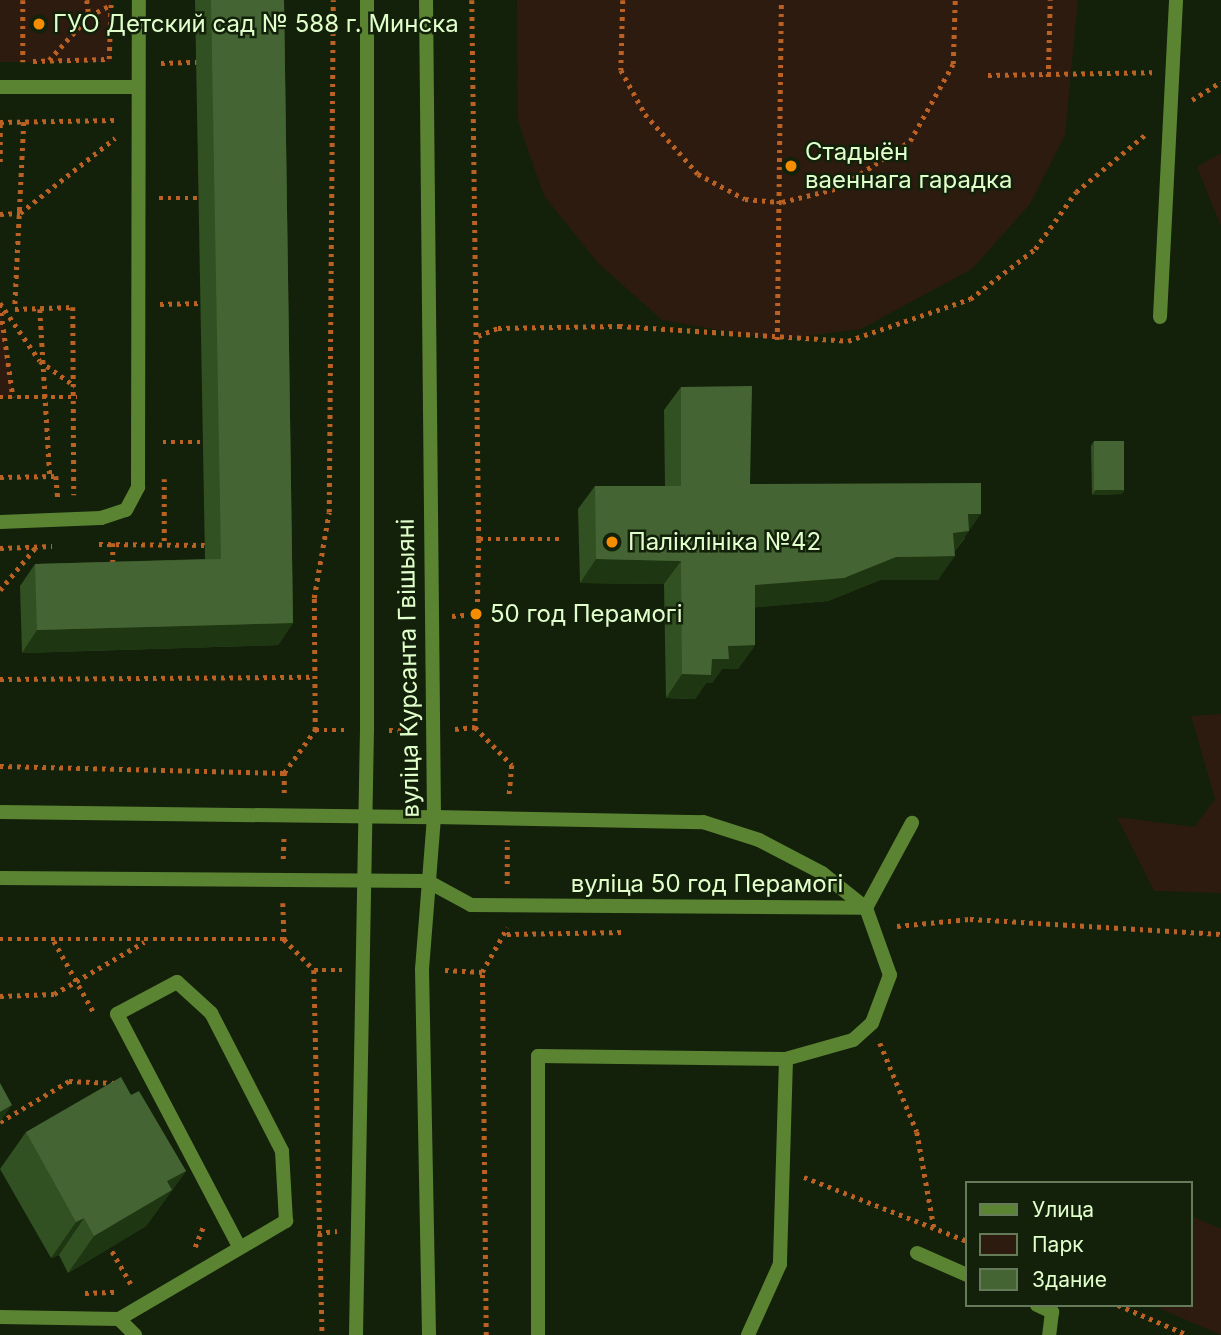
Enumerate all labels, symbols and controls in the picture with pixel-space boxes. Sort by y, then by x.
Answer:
place label: ГУО Детский сад № 588 г. Минска [53,10,459,38]
marker: ГУО Детский сад № 588 г. Минска [31,16,47,32]
place label: Стадыён ваеннага гарадка [805,138,1012,194]
marker: Стадыён ваеннага гарадка [783,158,799,174]
street label: вуліца Курсанта Гвішыяні [391,518,425,818]
place label: Паліклініка №42 [628,528,821,556]
marker: Паліклініка №42 [602,532,622,552]
place label: 50 год Перамогі [490,600,683,628]
marker: 50 год Перамогі [468,606,484,622]
street label: вуліца 50 год Перамогі [571,870,843,898]
legend [965,1181,1193,1307]
text: Улица [1032,1197,1094,1222]
text: Парк [1032,1232,1084,1257]
text: Здание [1032,1267,1107,1292]

